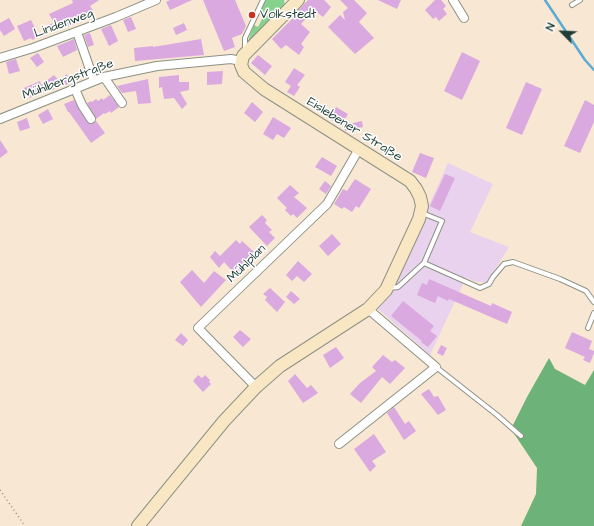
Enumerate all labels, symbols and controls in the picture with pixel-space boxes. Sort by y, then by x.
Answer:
street label: Lindenweg [32,6,96,42]
place label: Volkstedt [260,7,316,23]
marker: Volkstedt [247,10,257,20]
north arrow [542,12,582,52]
text: N [542,21,559,33]
street label: Mühlbergstraße [20,56,116,104]
street label: Eislebener Straße [304,94,404,166]
street label: Mühlplan [224,242,270,286]

